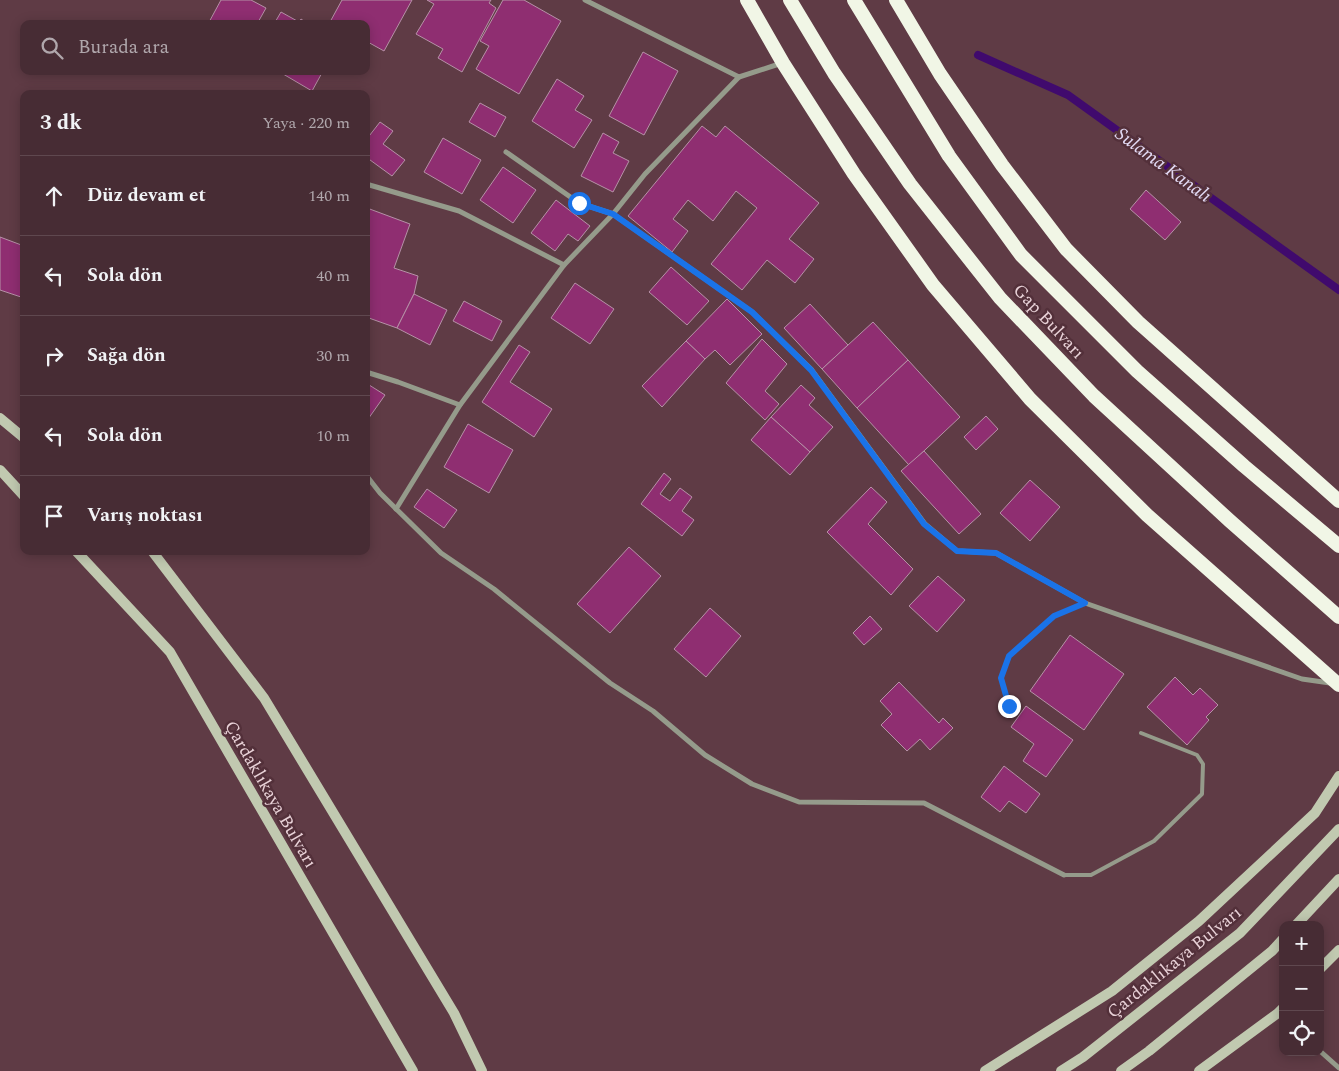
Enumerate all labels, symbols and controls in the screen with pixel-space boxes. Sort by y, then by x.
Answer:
search box [20,20,370,75]
text: Burada ara [78,33,169,62]
icon: search [38,34,66,62]
text: 3 dk [40,107,82,139]
text: Yaya · 220 m [263,111,350,135]
water label: Sulama Kanalı [1109,120,1218,210]
text: Düz devam et [87,181,206,210]
icon: ahead [40,182,68,210]
text: 140 m [308,184,350,208]
route start [568,192,591,215]
text: Sola dön [87,261,162,290]
icon: left [40,262,68,290]
text: 40 m [316,264,350,288]
street label: Gap Bulvarı [1006,277,1091,365]
text: Sağa dön [87,341,166,370]
icon: right [40,342,68,370]
text: 30 m [316,344,350,368]
text: Sola dön [87,421,162,450]
icon: left [40,422,68,450]
text: 10 m [316,424,350,448]
text: Varış noktası [87,501,203,530]
icon: arrive [40,502,68,530]
route end [998,695,1021,718]
street label: Çardaklıkaya Bulvarı [217,715,324,873]
street label: Çardaklıkaya Bulvarı [1101,900,1247,1025]
map controls [1279,921,1324,1056]
button: + [1279,921,1324,966]
button: − [1279,966,1324,1011]
button: locate [1279,1011,1324,1056]

